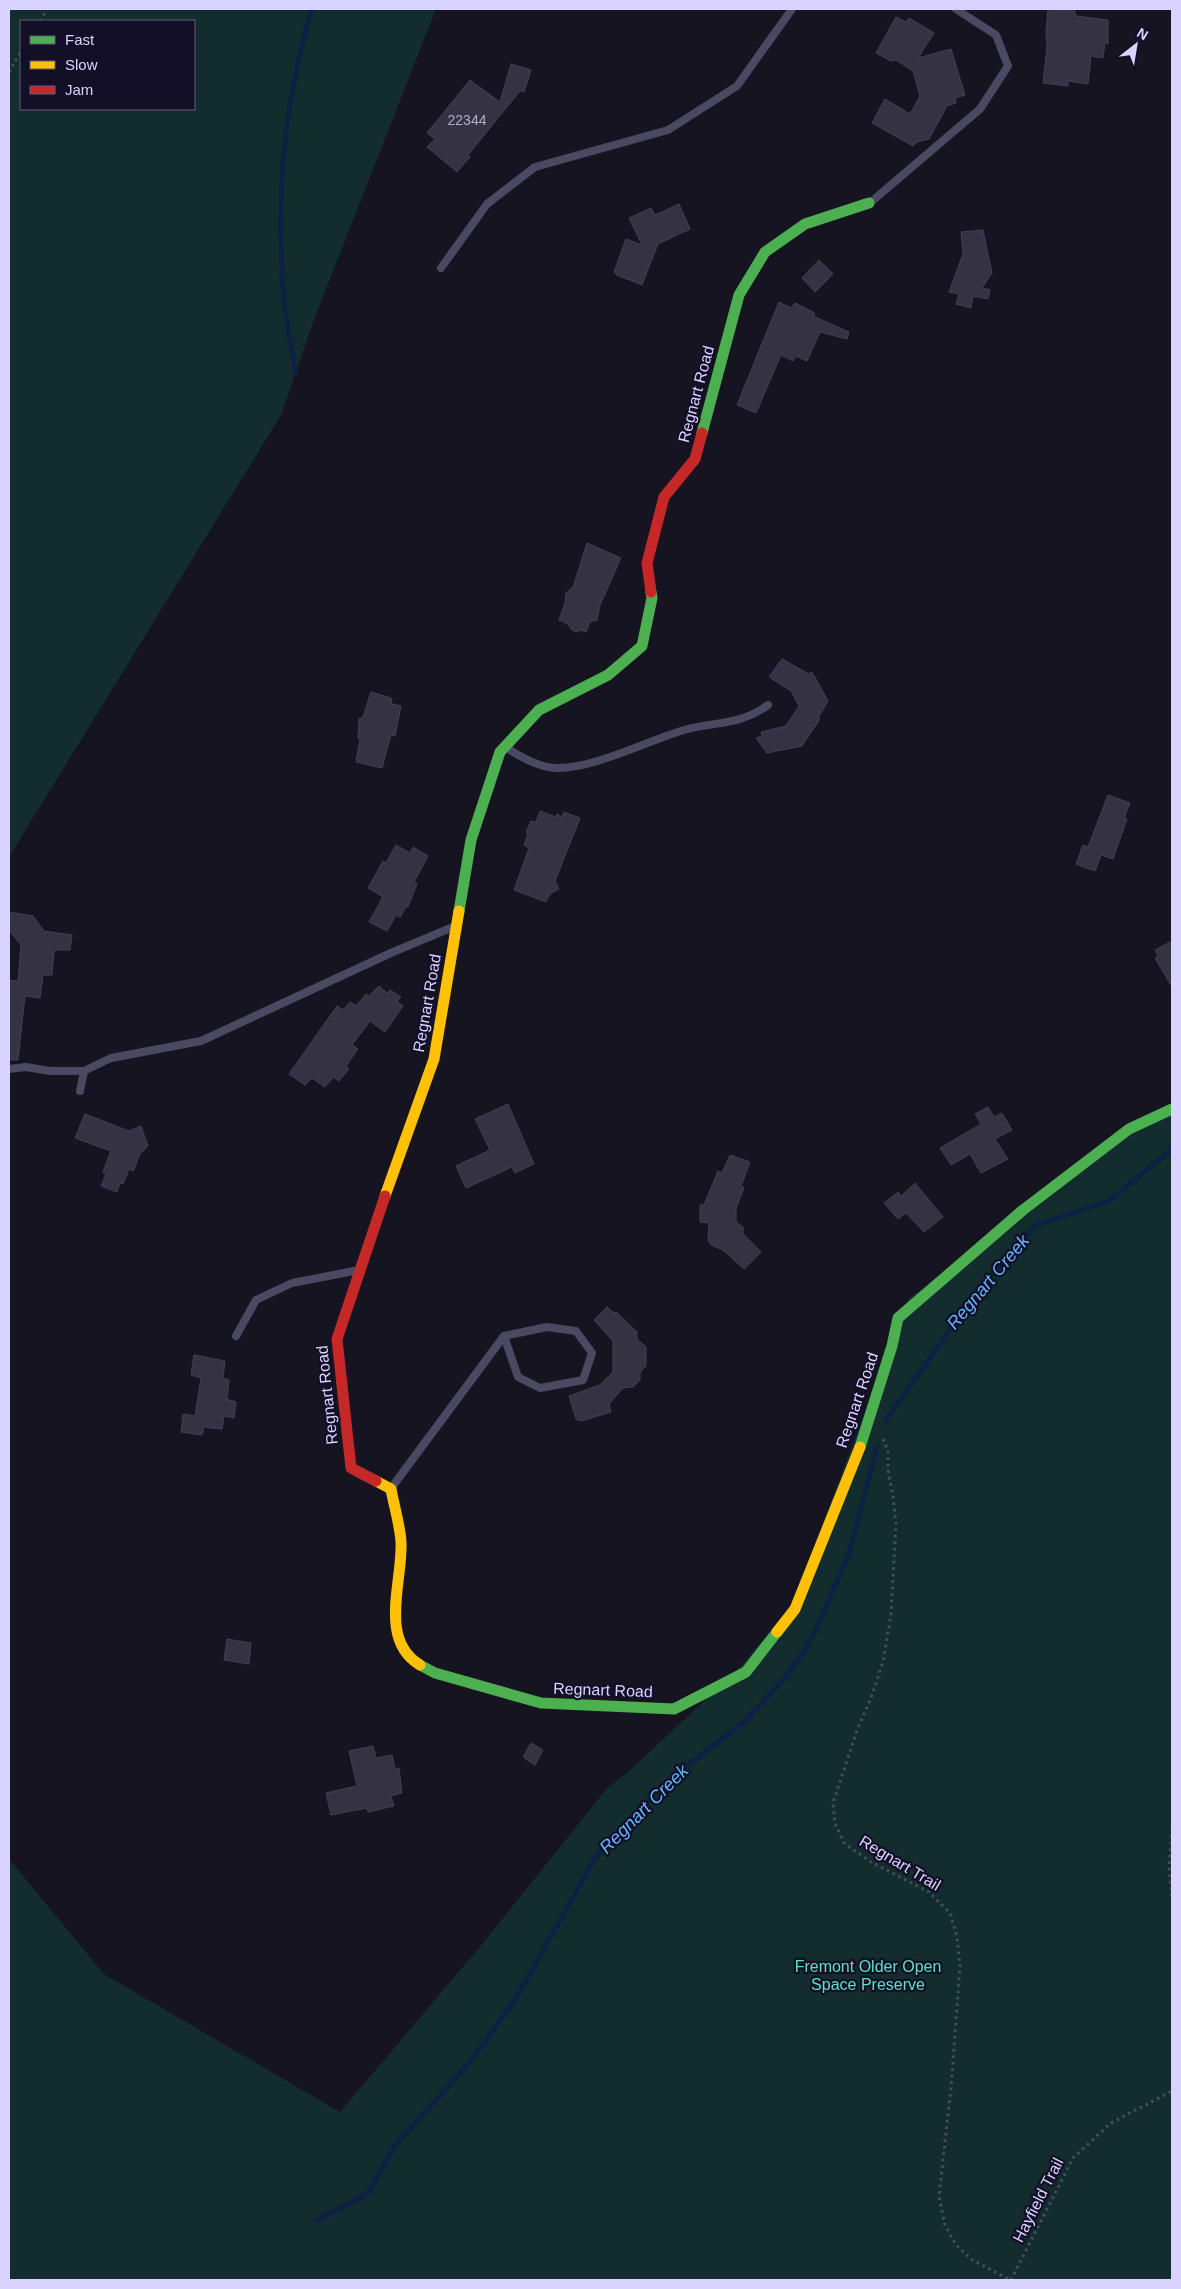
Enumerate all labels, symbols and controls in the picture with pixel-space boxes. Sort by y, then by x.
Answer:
legend [20,20,195,110]
north arrow [1111,20,1161,70]
text: N [1134,24,1151,43]
text: Fast [65,31,95,48]
text: Slow [65,56,98,73]
text: Jam [65,81,93,98]
house number: 22344 [448,112,487,128]
street label: Regnart Road [675,344,717,444]
street label: Regnart Road [410,952,444,1054]
water label: Regnart Creek [943,1230,1034,1333]
street label: Regnart Road [313,1345,341,1445]
street label: Regnart Road [833,1350,881,1450]
street label: Regnart Road [553,1680,653,1700]
water label: Regnart Creek [596,1760,693,1857]
street label: Regnart Trail [856,1832,944,1894]
park label: Fremont Older Open Space Preserve [795,1958,941,1993]
street label: Hayfield Trail [1009,2155,1067,2245]

